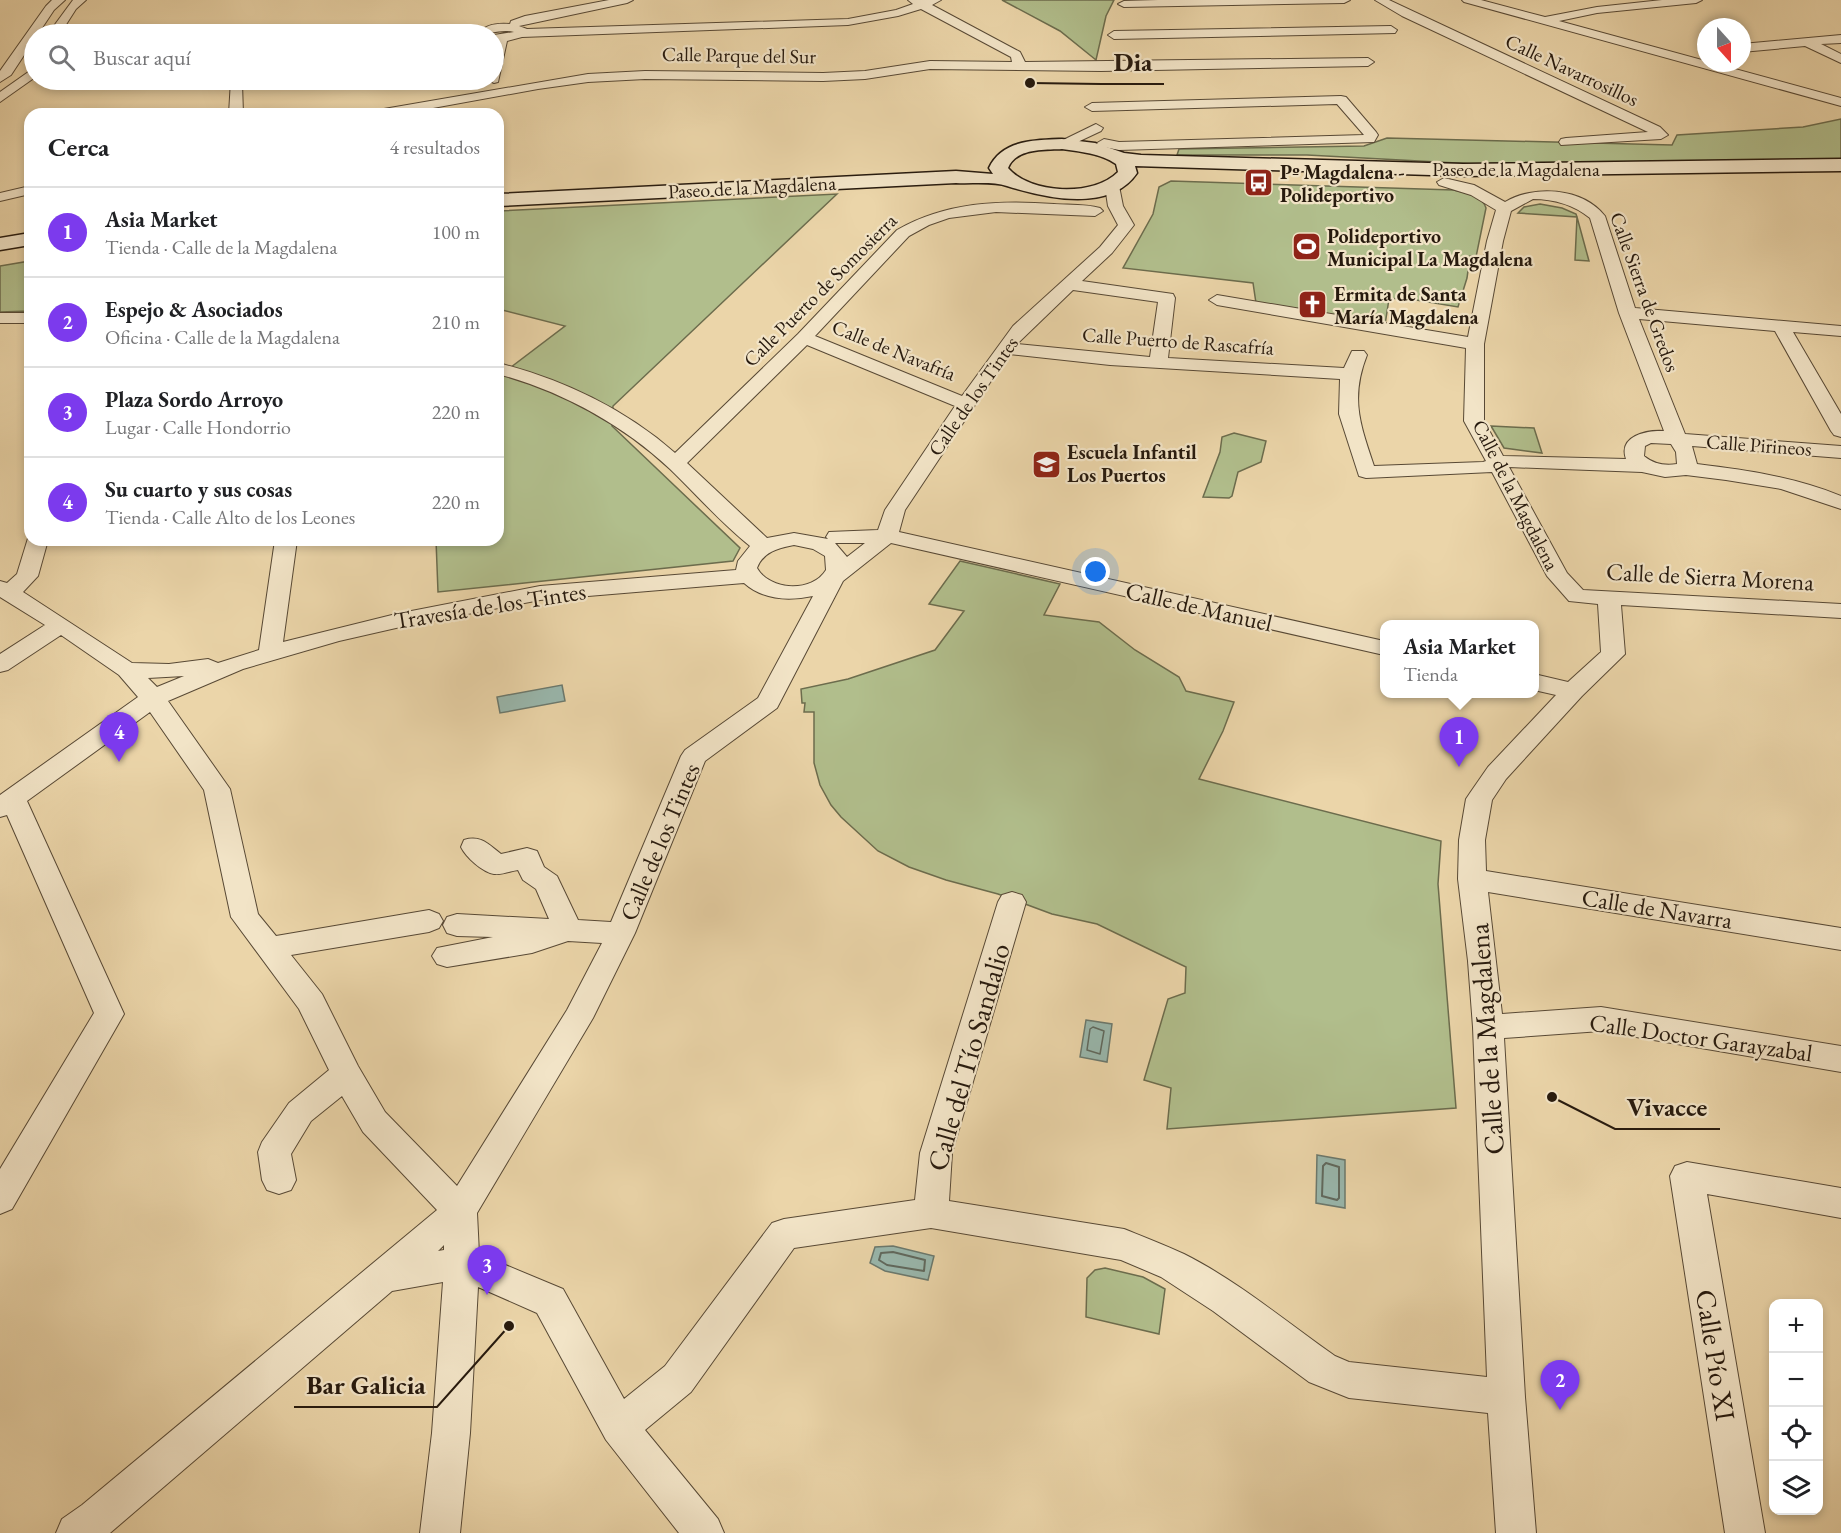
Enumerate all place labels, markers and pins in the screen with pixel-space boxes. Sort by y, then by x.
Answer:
callout: Dia [1101,40,1164,84]
place label: Pº Magdalena - Polideportivo [1280,159,1405,208]
bus stop icon: Pº Magdalena - Polideportivo [1243,167,1275,199]
place label: Polideportivo Municipal La Magdalena [1327,223,1533,272]
sports icon: Polideportivo Municipal La Magdalena [1290,231,1322,263]
place label: Ermita de Santa María Magdalena [1334,281,1479,330]
church icon: Ermita de Santa María Magdalena [1297,289,1329,321]
place label: Escuela Infantil Los Puertos [1067,439,1197,488]
school or university icon: Escuela Infantil Los Puertos [1030,448,1062,480]
pin: 4 [100,712,138,762]
pin: 1 [1440,718,1478,767]
callout: Vivacce [1615,1085,1720,1129]
pin: 3 [468,1246,506,1295]
pin: 2 [1540,1360,1580,1410]
callout: Bar Galicia [294,1363,437,1407]

